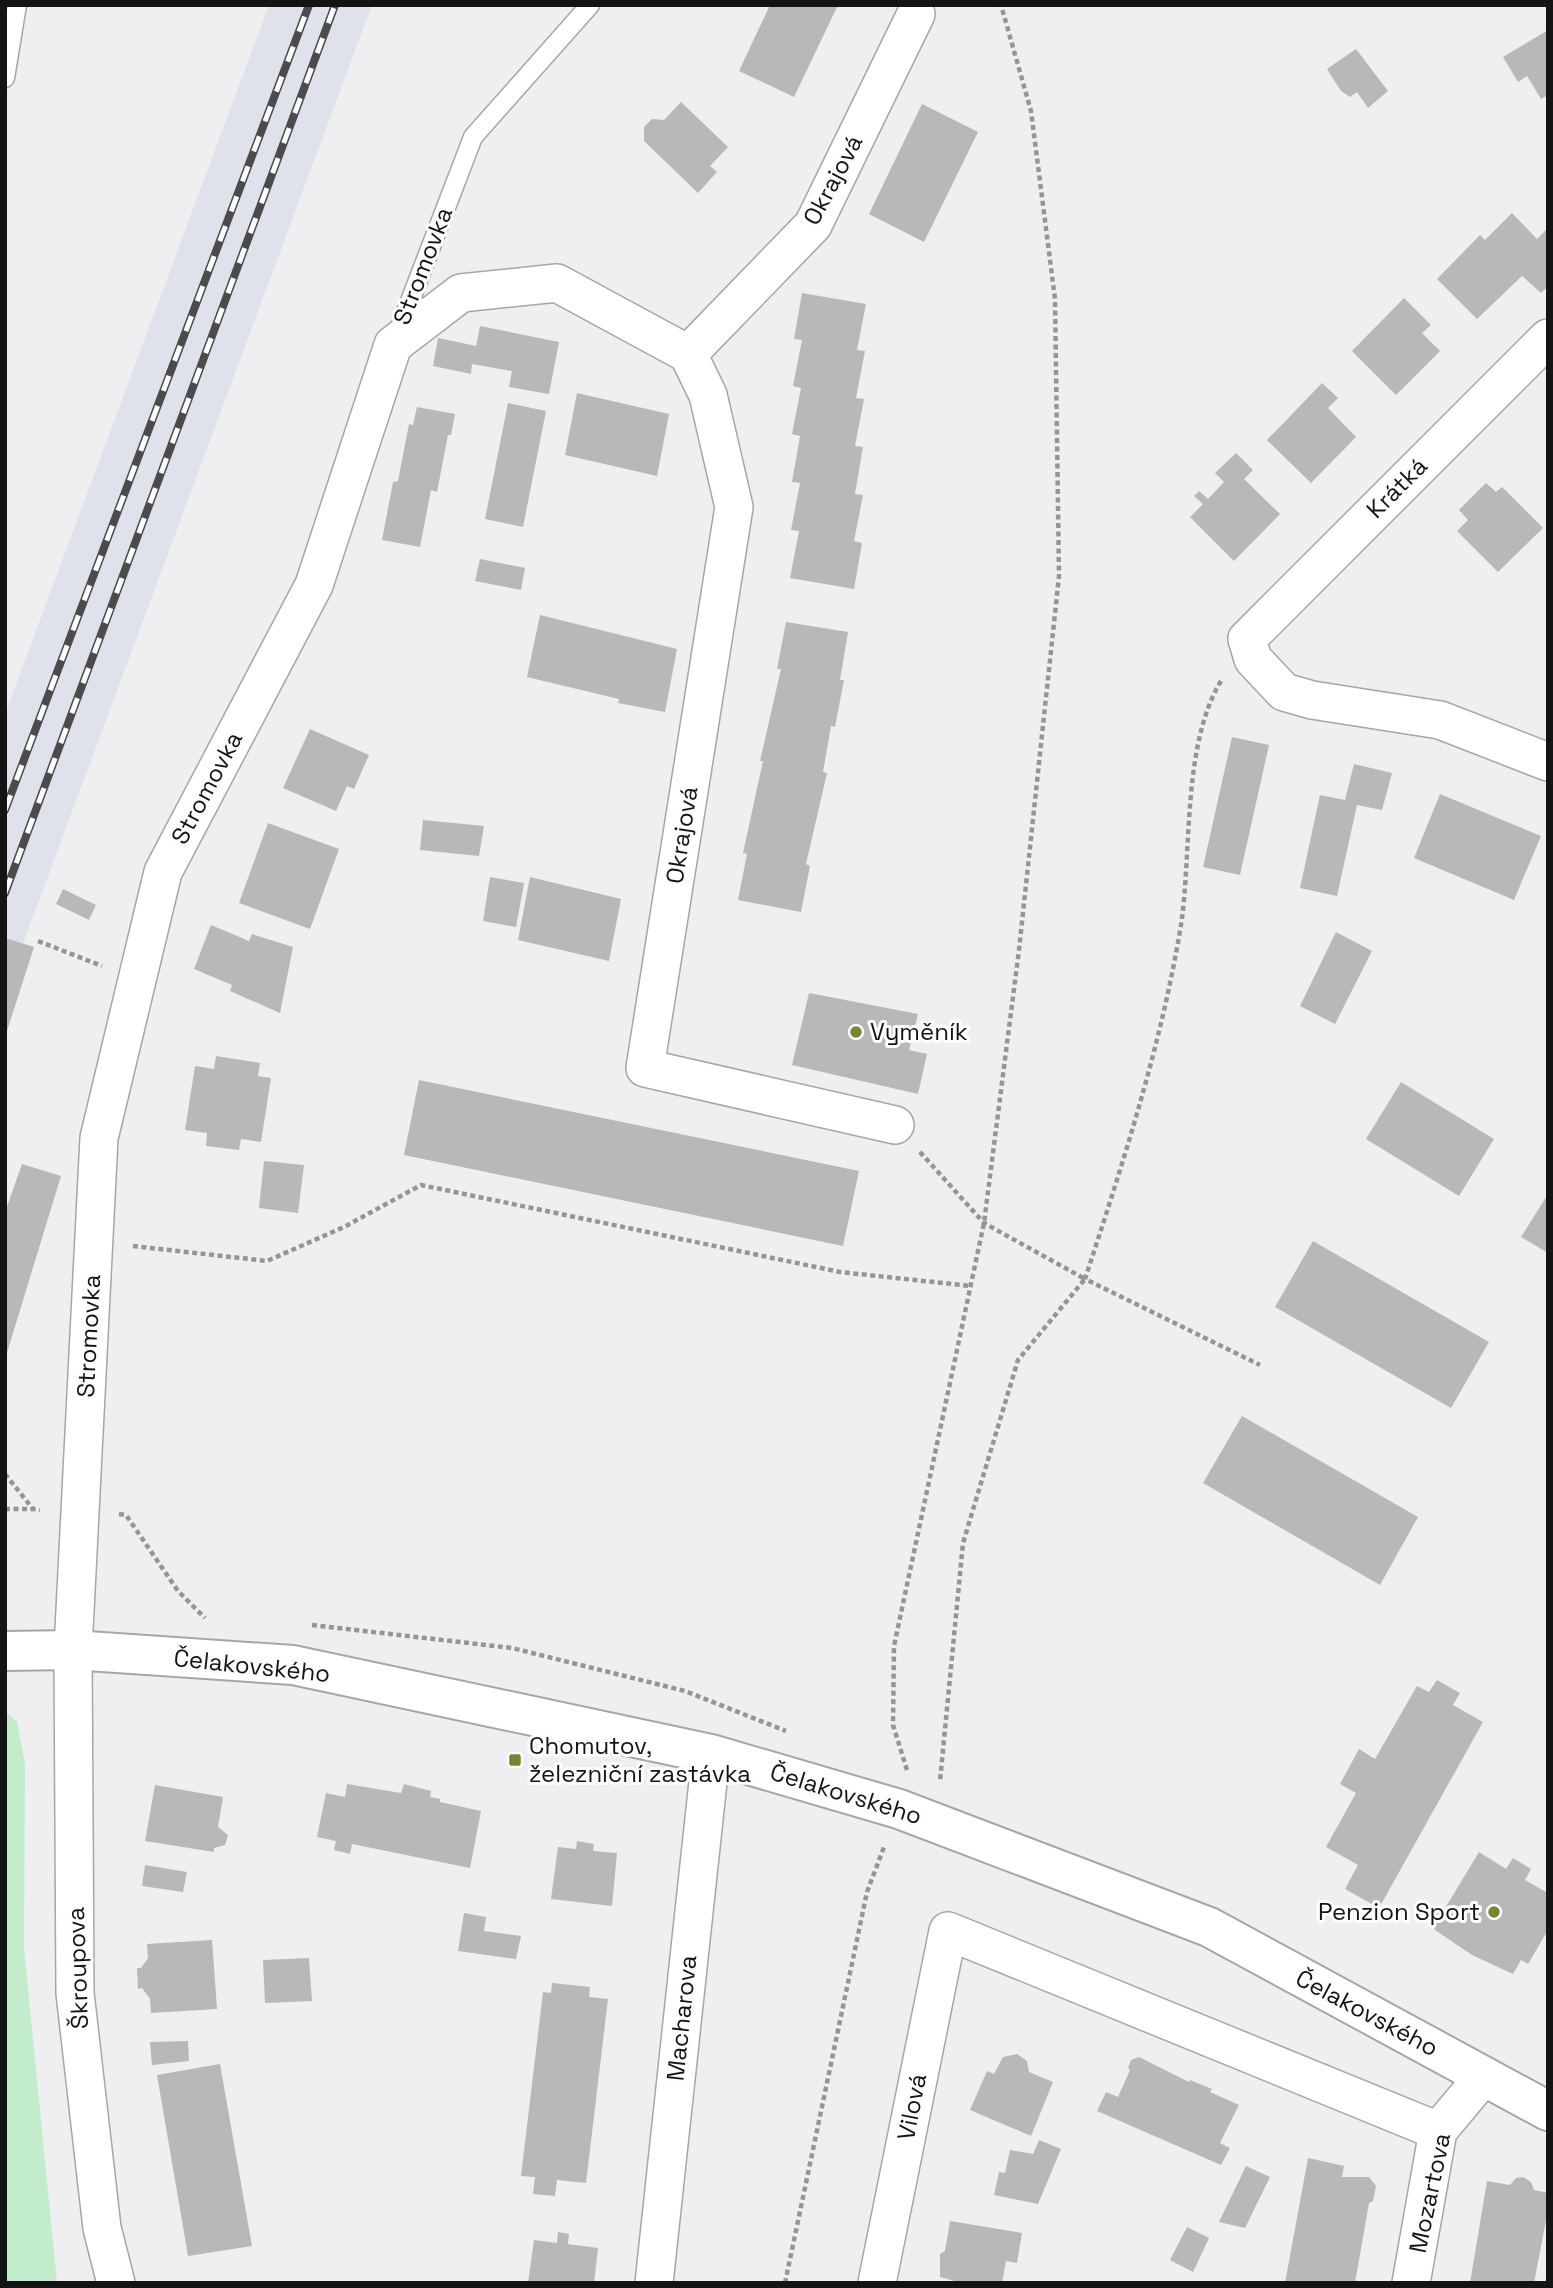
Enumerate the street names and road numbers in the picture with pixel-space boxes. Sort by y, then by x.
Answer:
street label: Okrajová [796,129,869,230]
street label: Stromovka [386,202,459,329]
street label: Krátká [1360,450,1434,525]
street label: Stromovka [164,726,249,850]
street label: Okrajová [659,784,705,886]
street label: Stromovka [70,1273,107,1398]
street label: Čelakovského [172,1642,332,1689]
street label: Čelakovského [766,1756,926,1831]
street label: Škroupova [60,1906,95,2029]
street label: Macharova [659,1953,704,2082]
street label: Čelakovského [1291,1962,1444,2063]
street label: Vilová [890,2071,933,2143]
street label: Mozartova [1402,2130,1457,2256]

